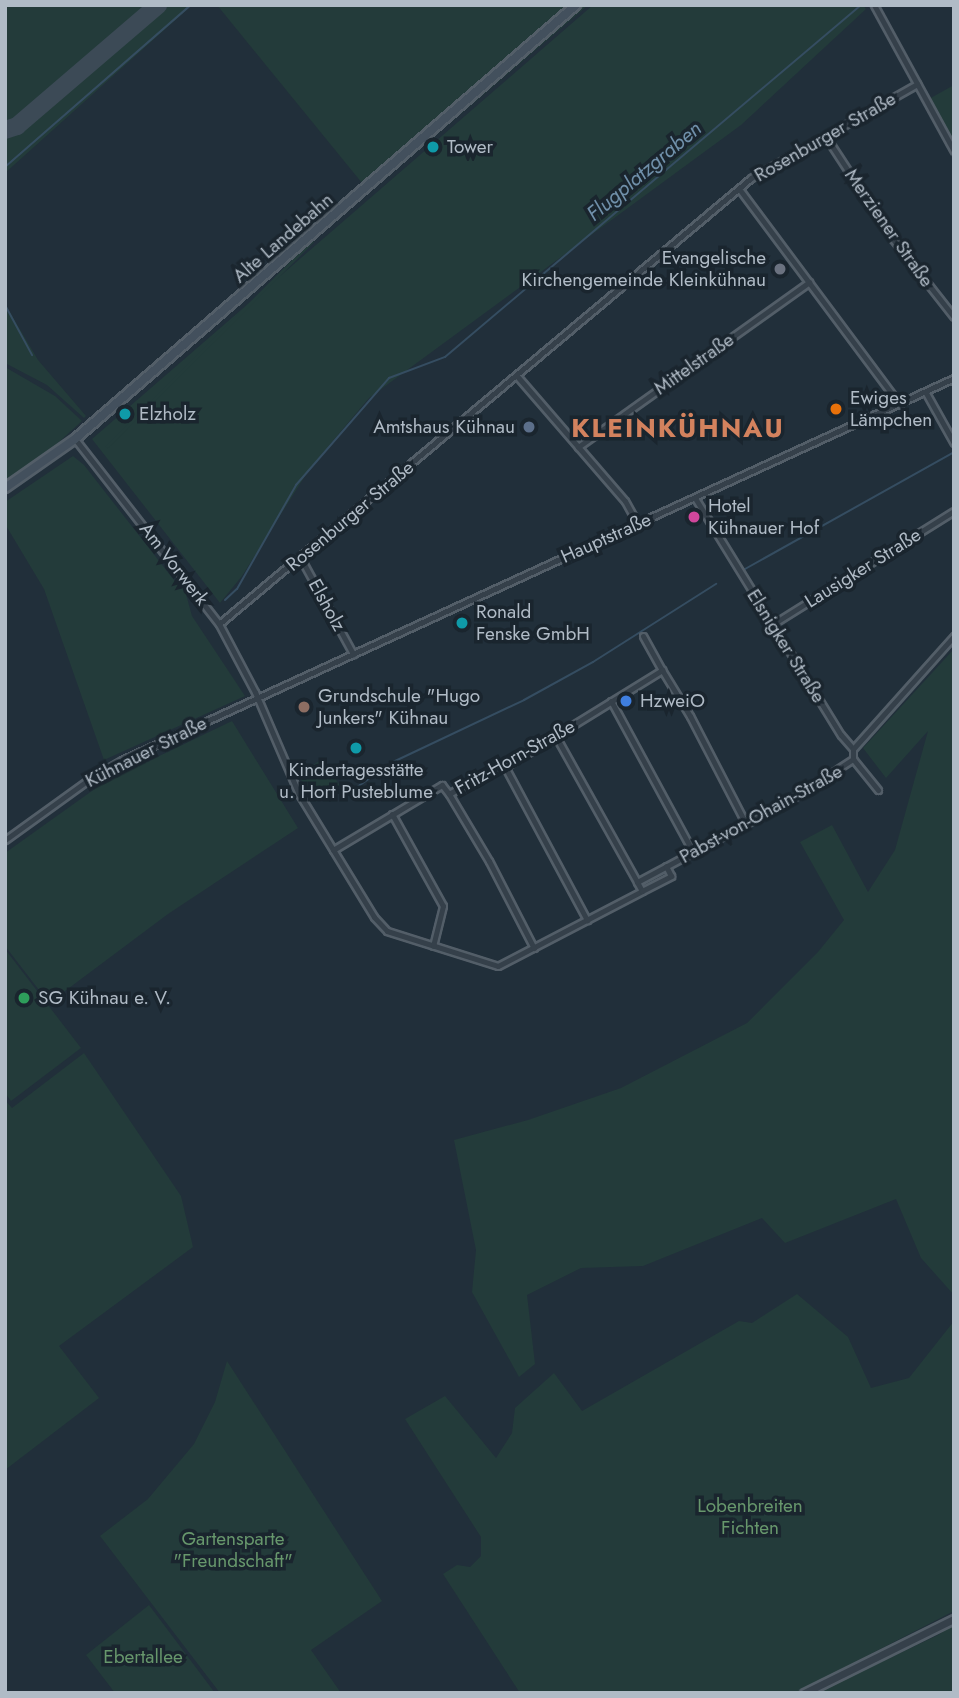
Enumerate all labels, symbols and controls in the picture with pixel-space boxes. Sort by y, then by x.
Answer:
street label: Rosenburger Straße [750,87,900,187]
water label: Flugplatzgraben [581,116,707,226]
place label: Tower [447,136,493,158]
marker: Tower [425,139,441,155]
street label: Merziener Straße [840,165,938,291]
street label: Alte Landebahn [228,188,338,288]
place label: Evangelische Kirchengemeinde Kleinkühnau [522,247,766,291]
marker: Evangelische Kirchengemeinde Kleinkühnau [772,261,788,277]
street label: Mittelstraße [650,328,738,400]
place label: Ewiges Lämpchen [850,387,932,431]
marker: Ewiges Lämpchen [828,401,844,417]
place label: Elzholz [139,403,196,425]
marker: Elzholz [117,406,133,422]
district label: KLEINKÜHNAU [573,413,783,445]
place label: Amtshaus Kühnau [373,416,515,438]
marker: Amtshaus Kühnau [521,419,537,435]
street label: Rosenburger Straße [282,456,418,576]
place label: Hotel Kühnauer Hof [708,495,819,539]
street label: Hauptstraße [557,508,655,568]
marker: Hotel Kühnauer Hof [686,509,702,525]
street label: Am Vorwerk [135,518,213,610]
street label: Lausigker Straße [801,523,925,613]
street label: Elsholz [303,575,351,635]
street label: Elsnigker Straße [742,585,830,707]
place label: Ronald Fenske GmbH [476,601,590,645]
marker: Ronald Fenske GmbH [454,615,470,631]
place label: Grundschule "Hugo Junkers" Kühnau [318,685,480,729]
place label: HzweiO [640,690,705,712]
marker: HzweiO [618,693,634,709]
marker: Grundschule "Hugo Junkers" Kühnau [296,699,312,715]
street label: Kühnauer Straße [82,712,210,792]
street label: Fritz-Horn-Straße [451,715,579,799]
marker: Kindertagesstätte u. Hort Pusteblume [348,740,364,756]
place label: Kindertagesstätte u. Hort Pusteblume [279,759,433,803]
street label: Pabst-von-Ohain-Straße [676,760,846,868]
place label: SG Kühnau e. V. [38,987,171,1009]
marker: SG Kühnau e. V. [16,990,32,1006]
park label: Lobenbreiten Fichten [697,1495,803,1539]
park label: Gartensparte "Freundschaft" [173,1528,293,1572]
park label: Ebertallee [103,1646,183,1668]

